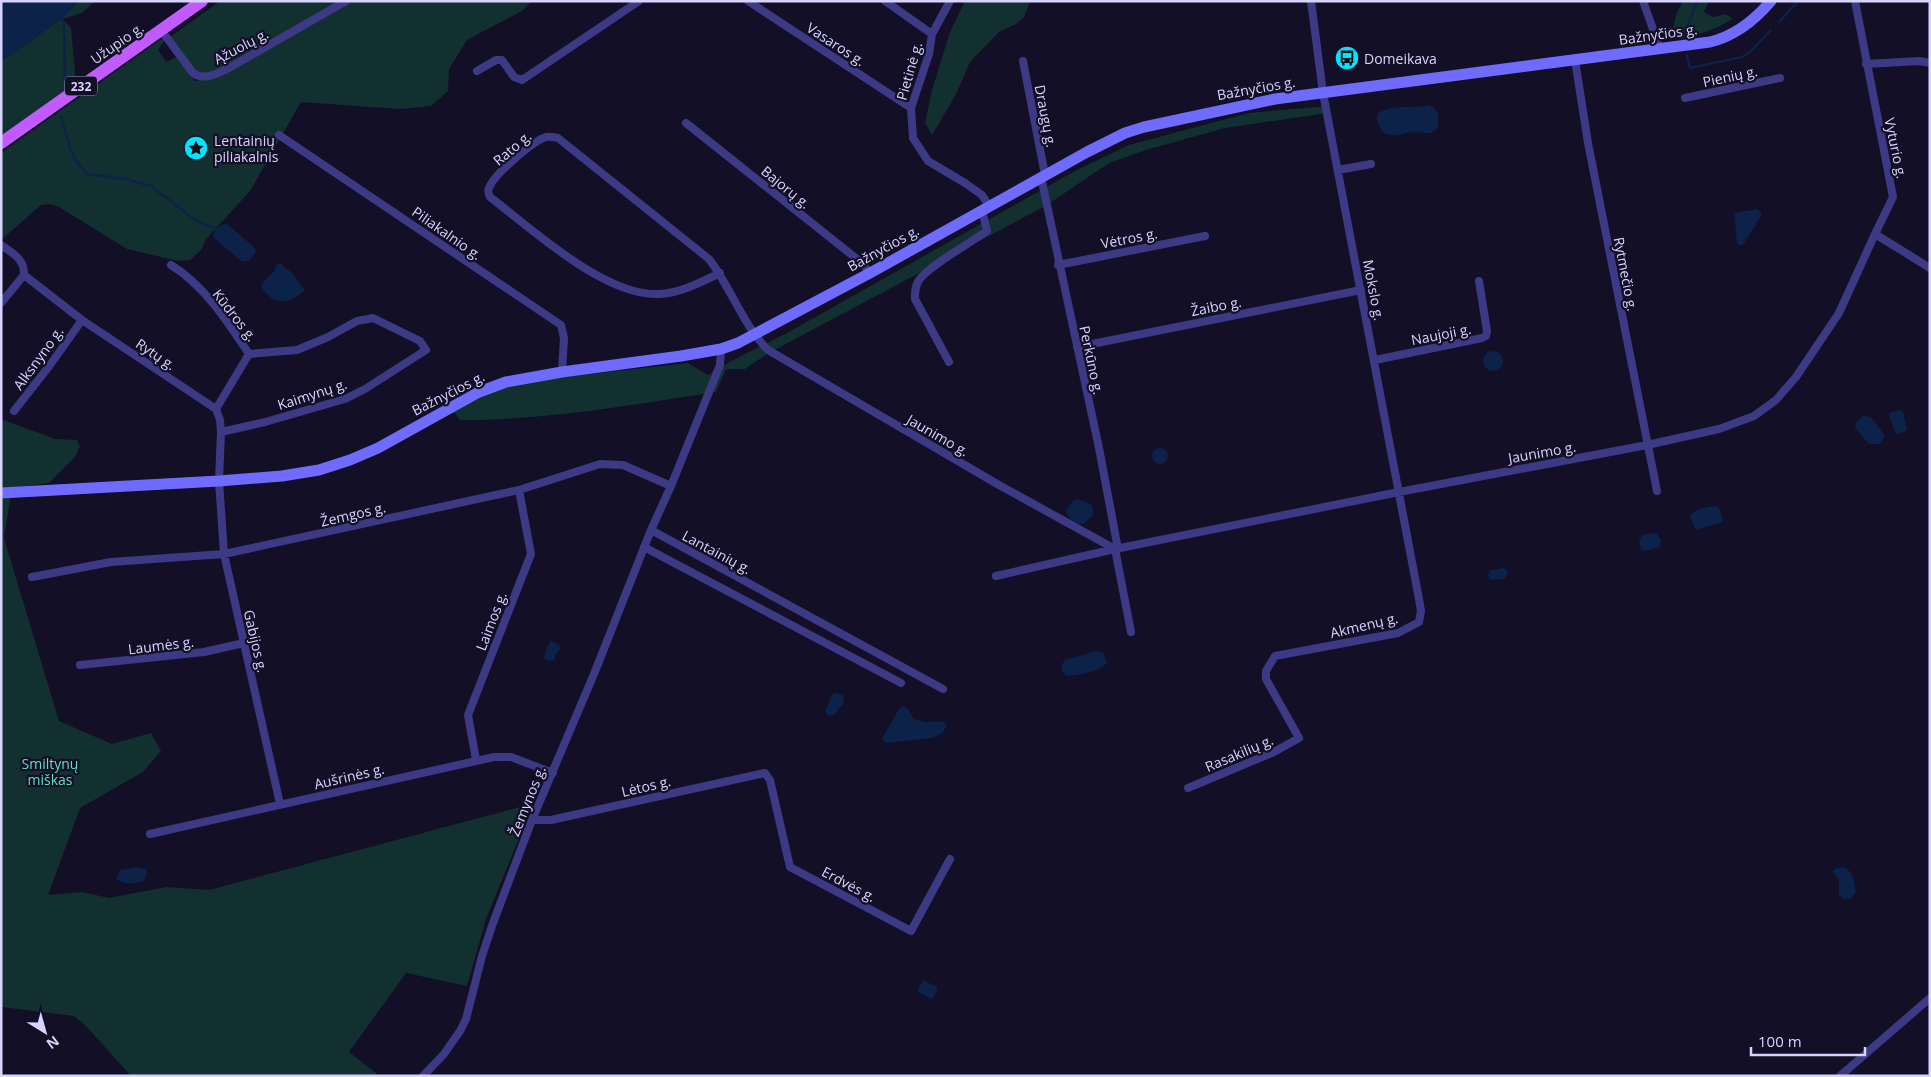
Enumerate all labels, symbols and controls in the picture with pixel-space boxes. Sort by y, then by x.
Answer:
street label: Užupio g. [87,18,147,68]
street label: Vasaros g. [803,18,869,70]
street label: Bažnyčios g. [1617,19,1699,49]
street label: Ąžuolų g. [210,24,272,68]
street label: Pietinė g. [892,40,926,102]
bus stop icon: Domeikava [1334,45,1360,71]
place label: Domeikava [1364,49,1437,68]
street label: Pienių g. [1701,61,1759,91]
street label: Bažnyčios g. [1215,72,1297,104]
road number: 232 [65,76,97,95]
street label: Draugų g. [1031,83,1061,149]
street label: Vyturio g. [1880,116,1912,180]
street label: Rato g. [489,126,535,170]
place label: Lentainių piliakalnis [214,131,279,166]
place icon: Lentainių piliakalnis [183,135,209,161]
street label: Bajorų g. [757,161,815,213]
street label: Piliakalnio g. [408,202,486,264]
street label: Bažnyčios g. [844,220,922,276]
street label: Vėtros g. [1099,223,1159,253]
street label: Rytmečio g. [1610,235,1642,313]
street label: Mokslo g. [1359,258,1389,322]
street label: Kūdros g. [209,285,261,345]
street label: Žaibo g. [1189,292,1243,320]
street label: Naujoji g. [1409,319,1473,349]
street label: Alksnyno g. [9,323,67,393]
street label: Perkūno g. [1075,324,1109,396]
street label: Rytų g. [132,334,180,374]
street label: Bažnyčios g. [408,367,488,419]
street label: Kaimynų g. [275,374,349,414]
street label: Jaunimo g. [902,409,972,460]
street label: Jaunimo g. [1505,437,1577,468]
street label: Žemgos g. [318,497,388,531]
street label: Lantainių g. [679,526,755,578]
street label: Laimos g. [471,589,511,653]
street label: Gabijos g. [240,608,272,674]
street label: Akmenų g. [1328,608,1400,642]
street label: Laumės g. [127,632,195,658]
street label: Rasakilių g. [1202,730,1276,776]
park label: Smiltynų miškas [22,754,78,789]
street label: Aušrinės g. [312,759,386,793]
street label: Žemynos g. [504,763,550,839]
street label: Lėtos g. [619,771,673,801]
street label: Erdvės g. [819,862,879,906]
north arrow [20,1007,70,1057]
scale bar [1751,1024,1865,1056]
text: 100 m [1758,1031,1802,1051]
text: N [43,1032,63,1054]

